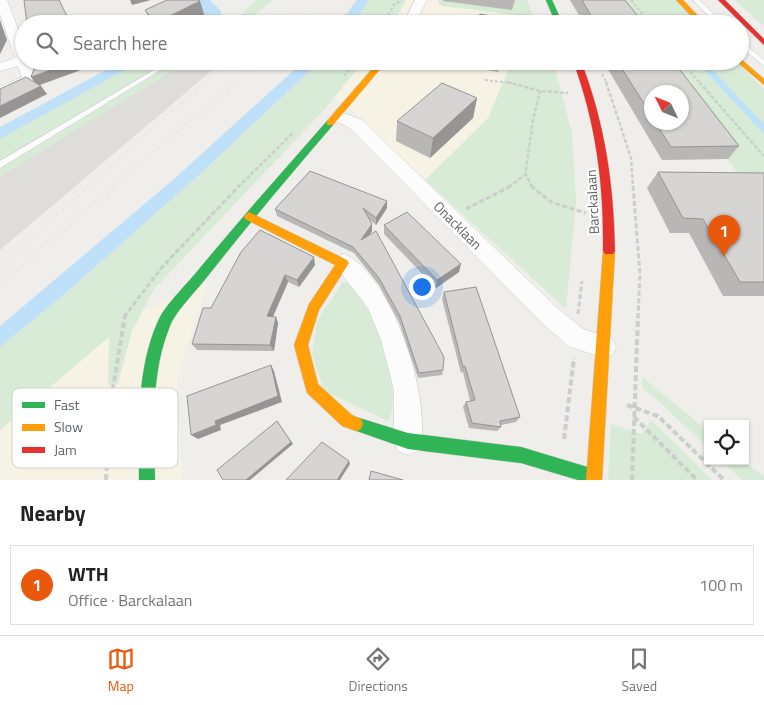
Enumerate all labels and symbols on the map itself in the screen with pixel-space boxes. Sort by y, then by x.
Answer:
north arrow [644,85,689,130]
street label: Barckalaan [580,169,604,235]
street label: Onacklaan [429,196,487,254]
pin: 1 [708,215,740,256]
your location [409,274,435,300]
legend [12,388,178,468]
text: Fast [54,394,79,415]
text: Slow [54,416,83,437]
text: Jam [54,439,77,460]

